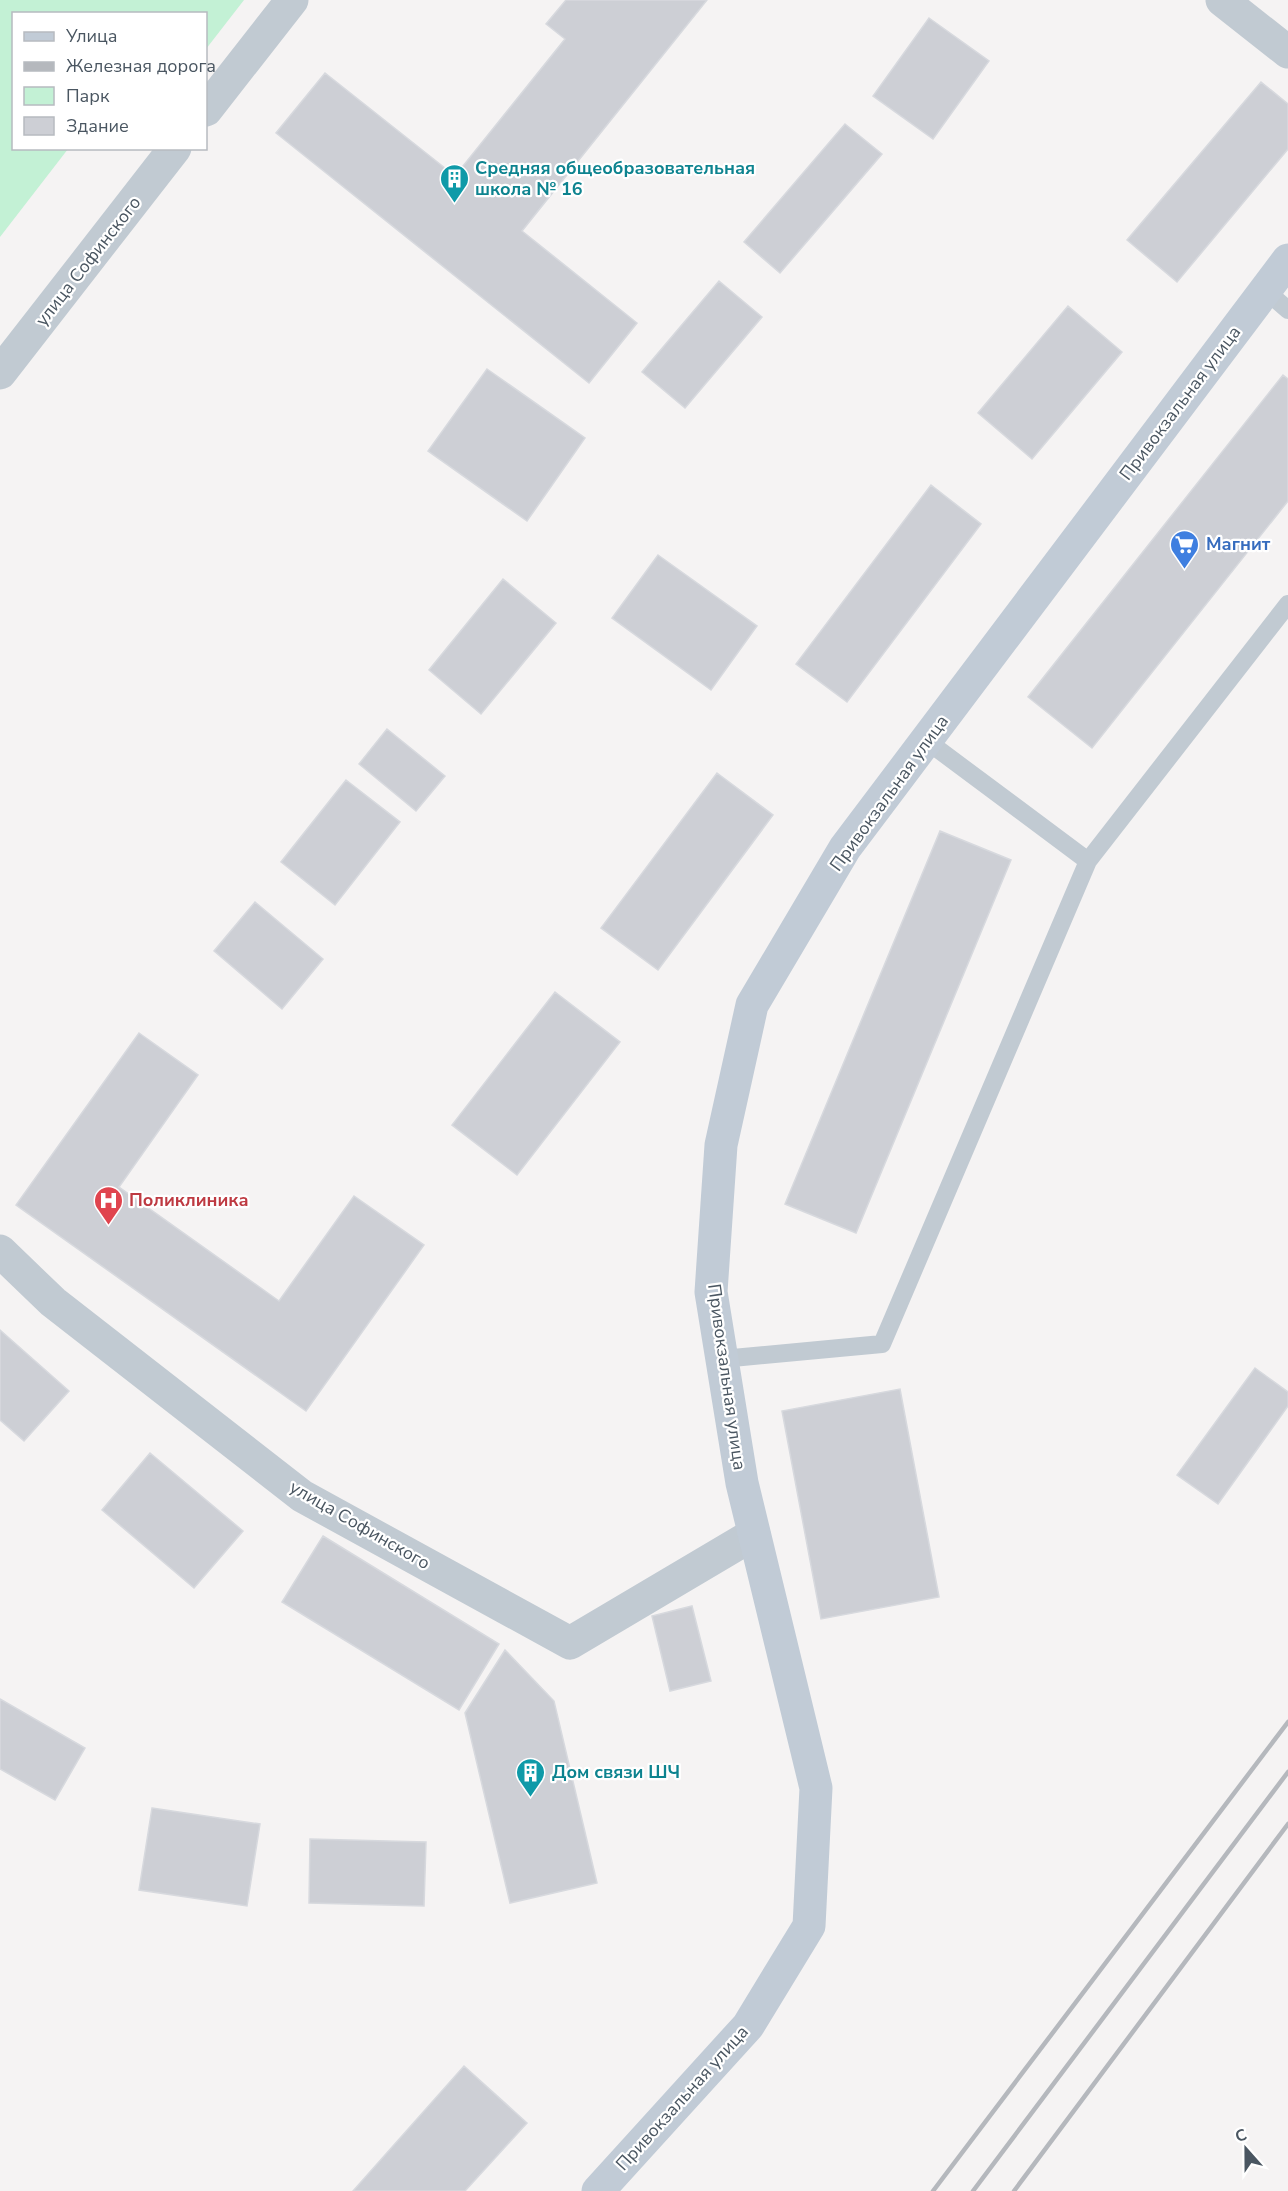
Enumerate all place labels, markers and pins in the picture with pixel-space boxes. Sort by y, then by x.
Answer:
place label: Средняя общеобразовательная школа № 16 [475,156,755,201]
building icon: Средняя общеобразовательная школа № 16 [438,162,470,204]
supermarket icon: Магнит [1169,528,1201,570]
place label: Магнит [1206,532,1271,556]
hospital icon: Поликлиника [92,1184,124,1226]
place label: Поликлиника [129,1188,249,1212]
building icon: Дом связи ШЧ [515,1756,547,1798]
place label: Дом связи ШЧ [552,1760,680,1784]

